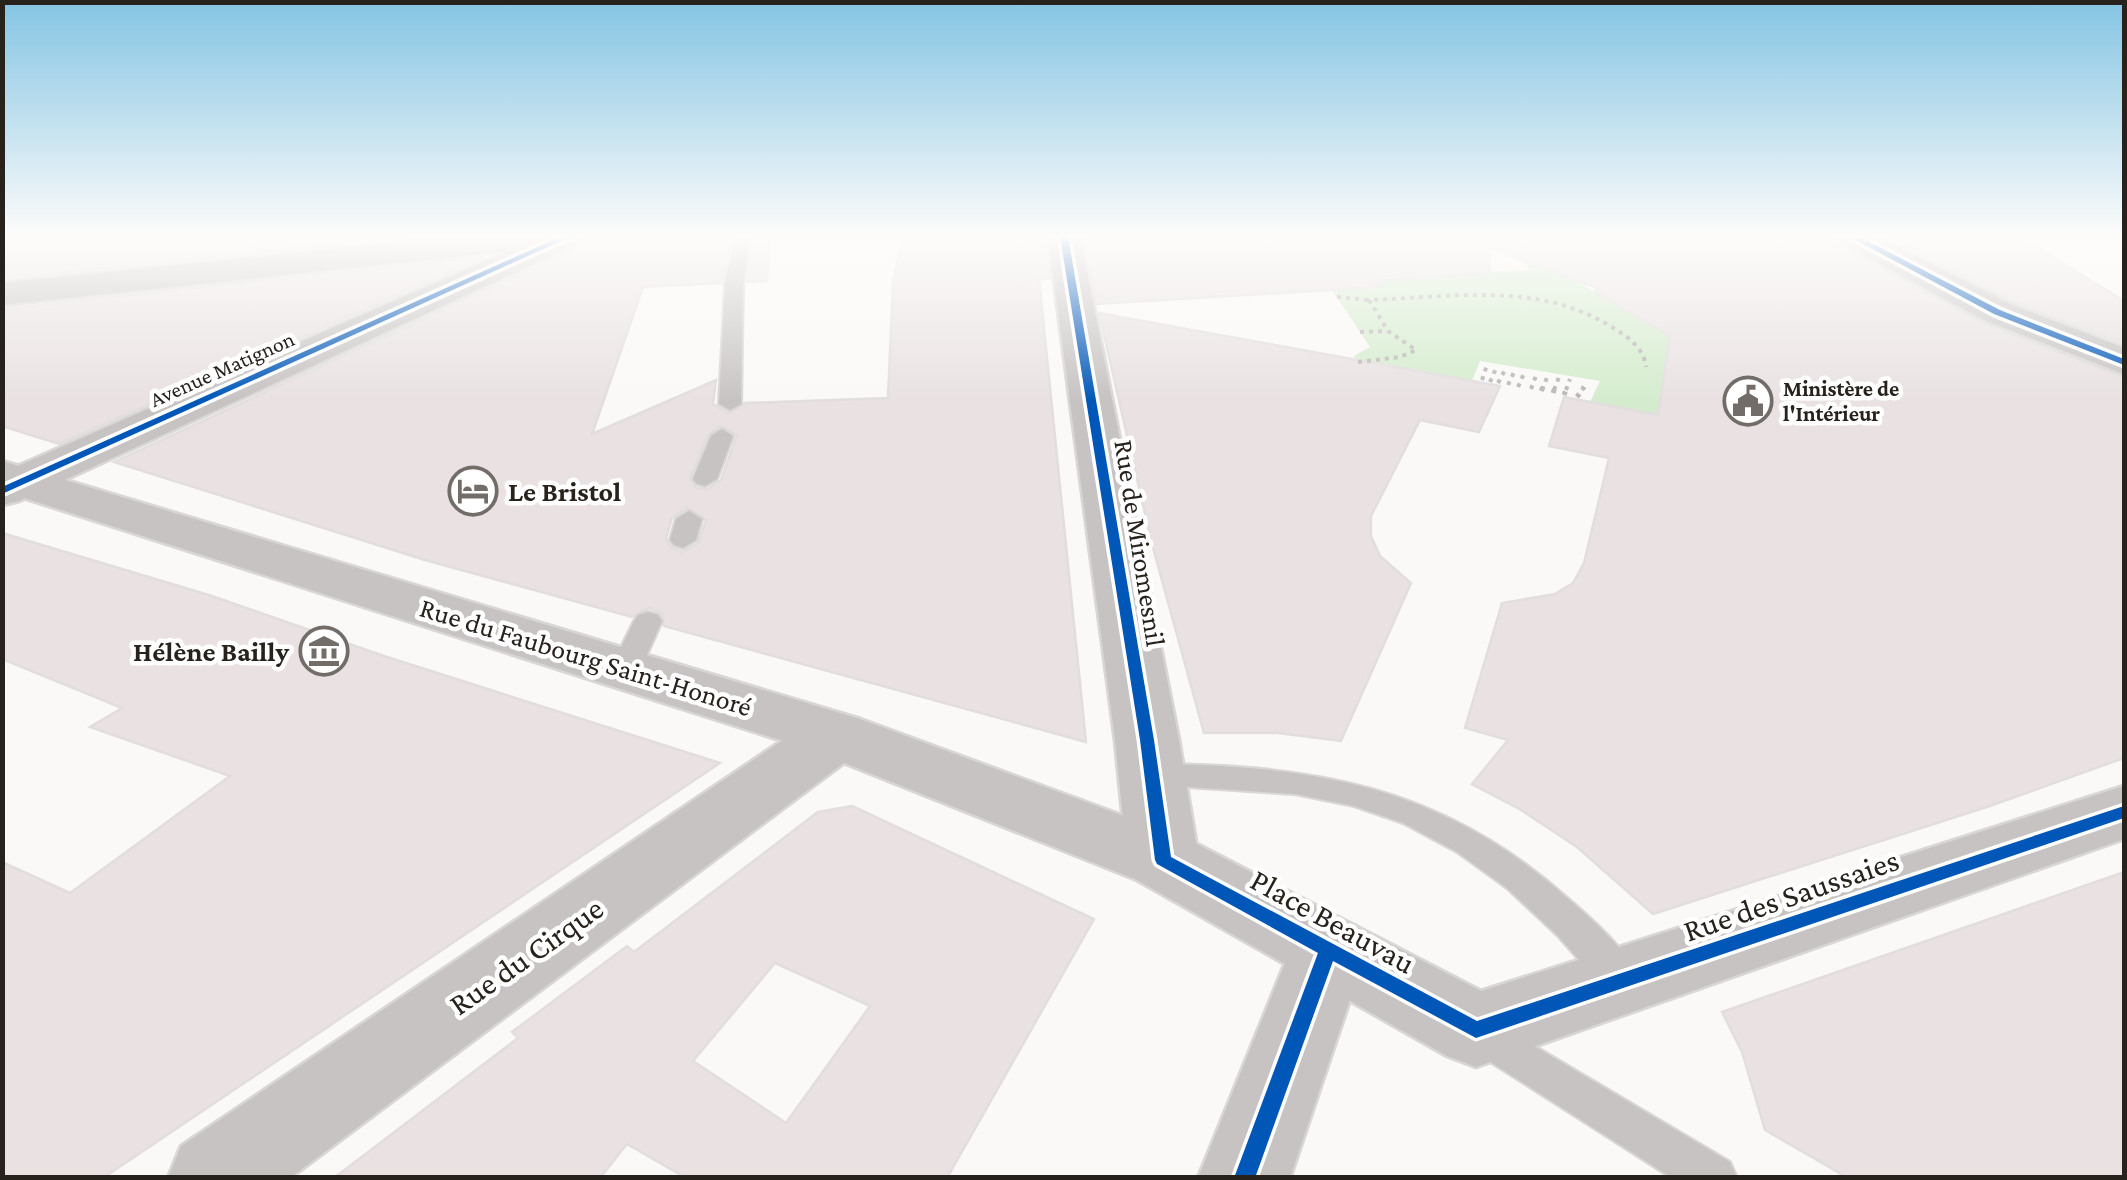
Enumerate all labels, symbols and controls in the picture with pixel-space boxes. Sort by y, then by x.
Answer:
street label: Avenue Matignon [146,326,298,412]
public building icon: Ministère de l'Intérieur [1722,375,1774,427]
place label: Ministère de l'Intérieur [1783,376,1899,426]
street label: Rue de Miromesnil [1108,437,1172,649]
hotel icon: Le Bristol [447,465,499,517]
place label: Le Bristol [508,476,621,507]
street label: Rue du Faubourg Saint-Honoré [416,592,756,722]
museum icon: Hélène Bailly [298,625,350,677]
place label: Hélène Bailly [133,636,289,667]
street label: Rue des Saussaies [1679,841,1903,949]
street label: Place Beauvau [1245,861,1421,981]
street label: Rue du Cirque [442,890,610,1022]

